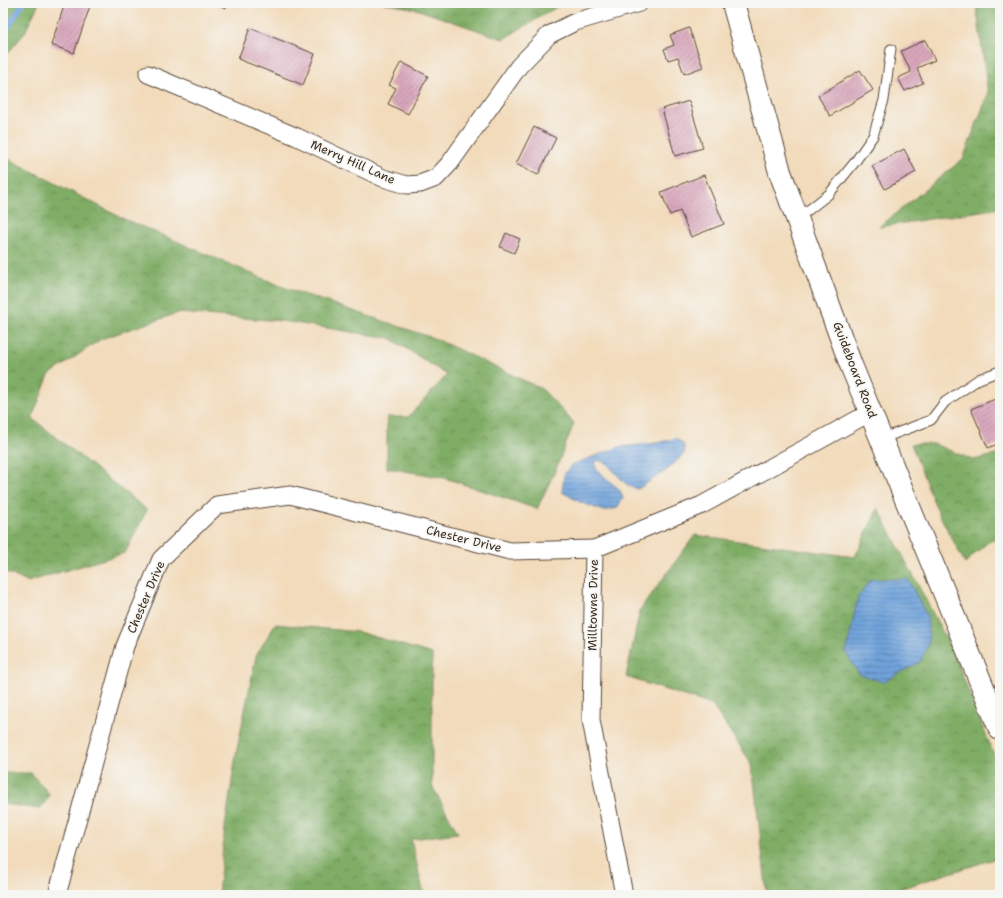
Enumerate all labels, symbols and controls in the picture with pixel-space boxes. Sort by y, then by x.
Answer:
street label: Merry Hill Lane [308,136,398,188]
street label: Guideboard Road [829,320,881,421]
street label: Chester Drive [424,522,504,556]
street label: Chester Drive [123,558,169,636]
street label: Milltowne Drive [584,559,602,651]

